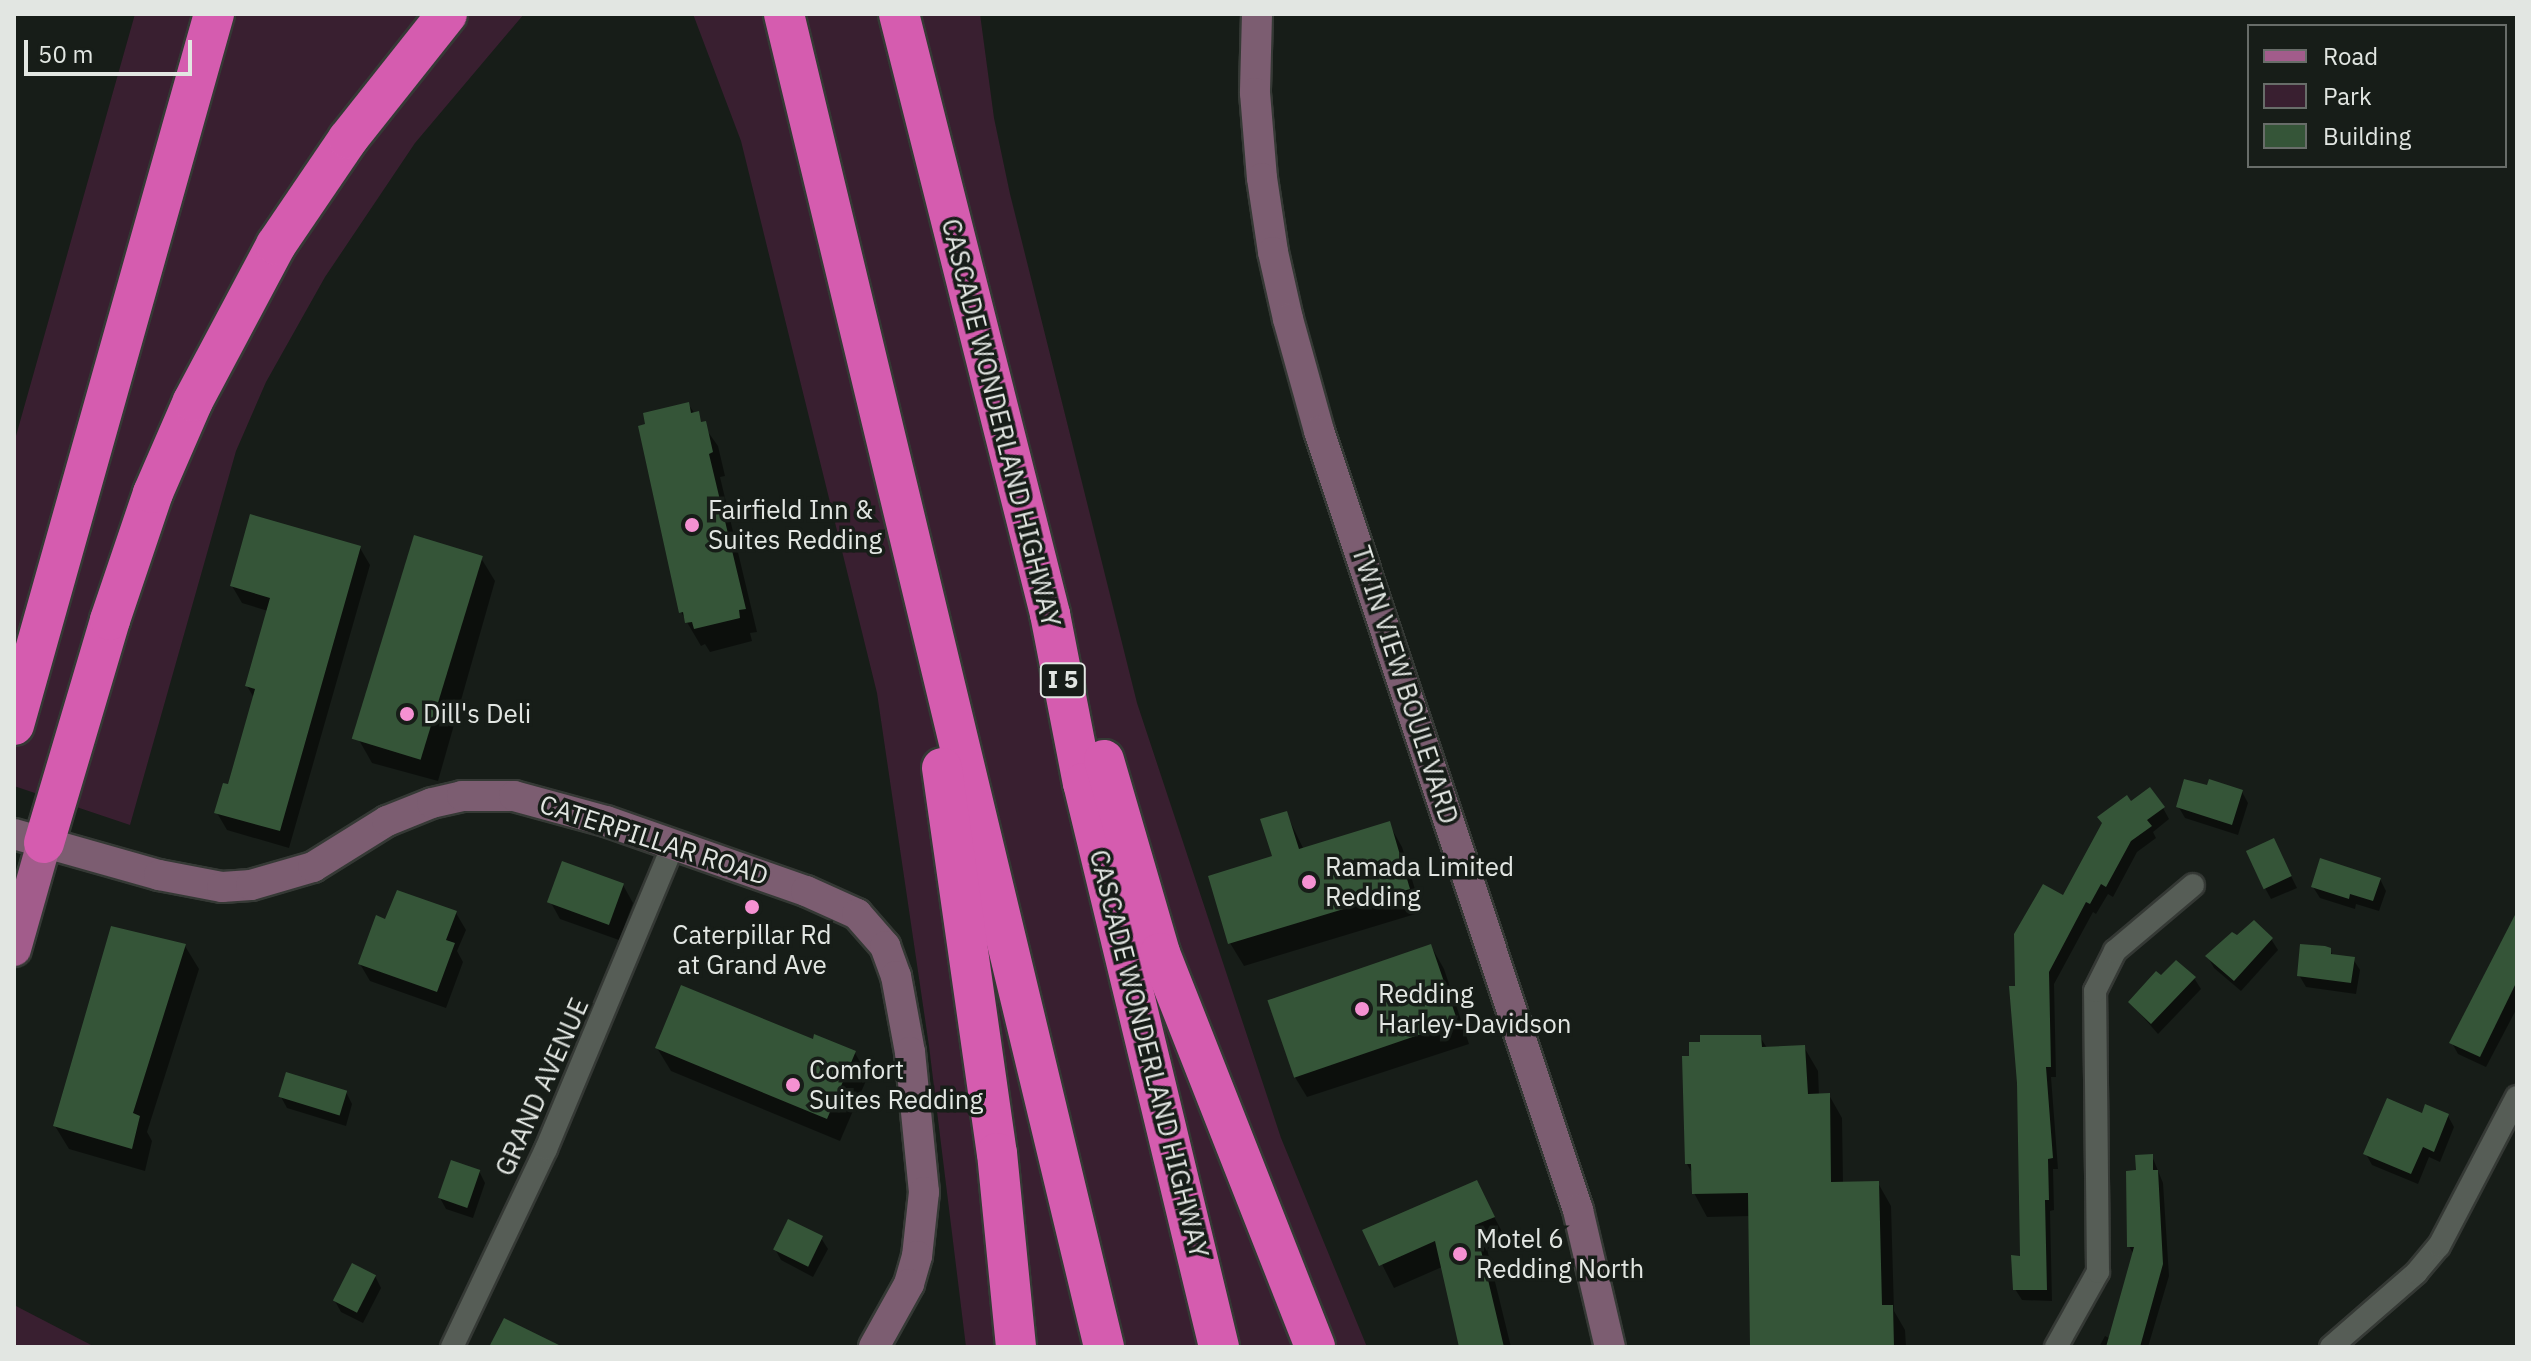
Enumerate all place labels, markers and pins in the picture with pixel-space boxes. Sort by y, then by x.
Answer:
place label: Fairfield Inn & Suites Redding [708,494,882,556]
marker: Fairfield Inn & Suites Redding [683,516,701,534]
place label: Dill's Deli [423,698,531,730]
marker: Dill's Deli [398,705,416,723]
place label: Ramada Limited Redding [1325,851,1514,912]
marker: Ramada Limited Redding [1300,873,1318,891]
marker: Caterpillar Rd at Grand Ave [743,898,761,916]
place label: Caterpillar Rd at Grand Ave [672,919,832,980]
place label: Redding Harley-Davidson [1378,978,1572,1040]
marker: Redding Harley-Davidson [1353,1000,1371,1018]
place label: Comfort Suites Redding [809,1054,983,1116]
marker: Comfort Suites Redding [784,1076,802,1094]
place label: Motel 6 Redding North [1476,1223,1644,1284]
marker: Motel 6 Redding North [1451,1245,1469,1263]

